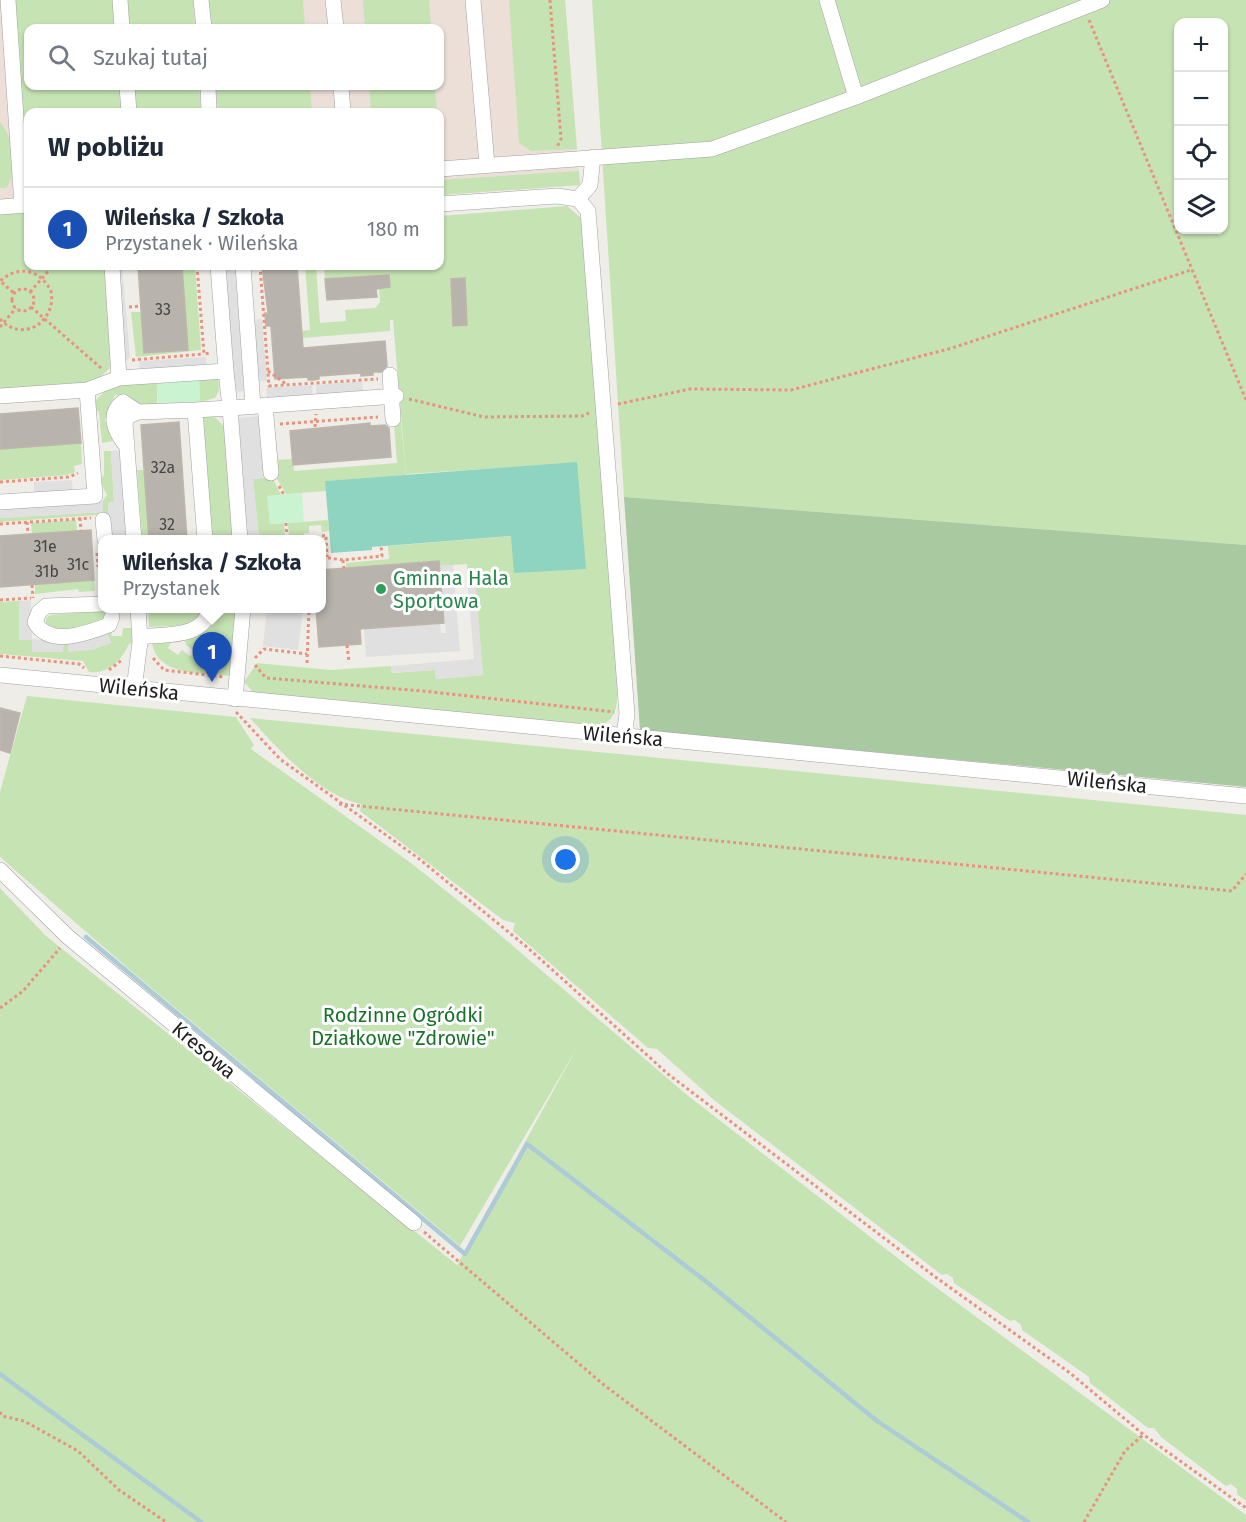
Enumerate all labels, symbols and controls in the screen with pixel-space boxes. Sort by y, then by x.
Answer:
map controls [1174,18,1228,234]
button: + [1174,18,1228,72]
search box [24,24,444,90]
icon: search [45,41,78,74]
text: Szukaj tutaj [93,44,208,71]
button: − [1174,72,1228,126]
button: locate [1174,126,1228,180]
text: W pobliżu [48,132,164,163]
button: layers [1174,180,1228,234]
text: Wileńska / Szkoła [105,204,284,231]
text: 1 [63,217,72,241]
text: 180 m [367,217,420,241]
text: Przystanek · Wileńska [105,231,298,255]
house number: 33 [155,300,171,319]
house number: 32a [151,458,175,477]
house number: 32 [159,515,175,534]
popup [98,535,326,613]
house number: 31e [33,537,57,556]
text: Wileńska / Szkoła [122,549,302,576]
house number: 31c [67,555,89,574]
house number: 31b [35,562,59,581]
place label: Gminna Hala Sportowa [393,566,509,613]
text: Przystanek [122,576,220,600]
marker: Gminna Hala Sportowa [374,582,388,596]
pin: 1 [192,632,232,682]
street label: Wileńska [98,673,180,705]
street label: Wileńska [582,721,664,751]
street label: Wileńska [1066,766,1148,798]
your location [551,845,580,874]
park label: Rodzinne Ogródki Działkowe "Zdrowie" [311,1003,495,1050]
street label: Kresowa [167,1016,241,1084]

